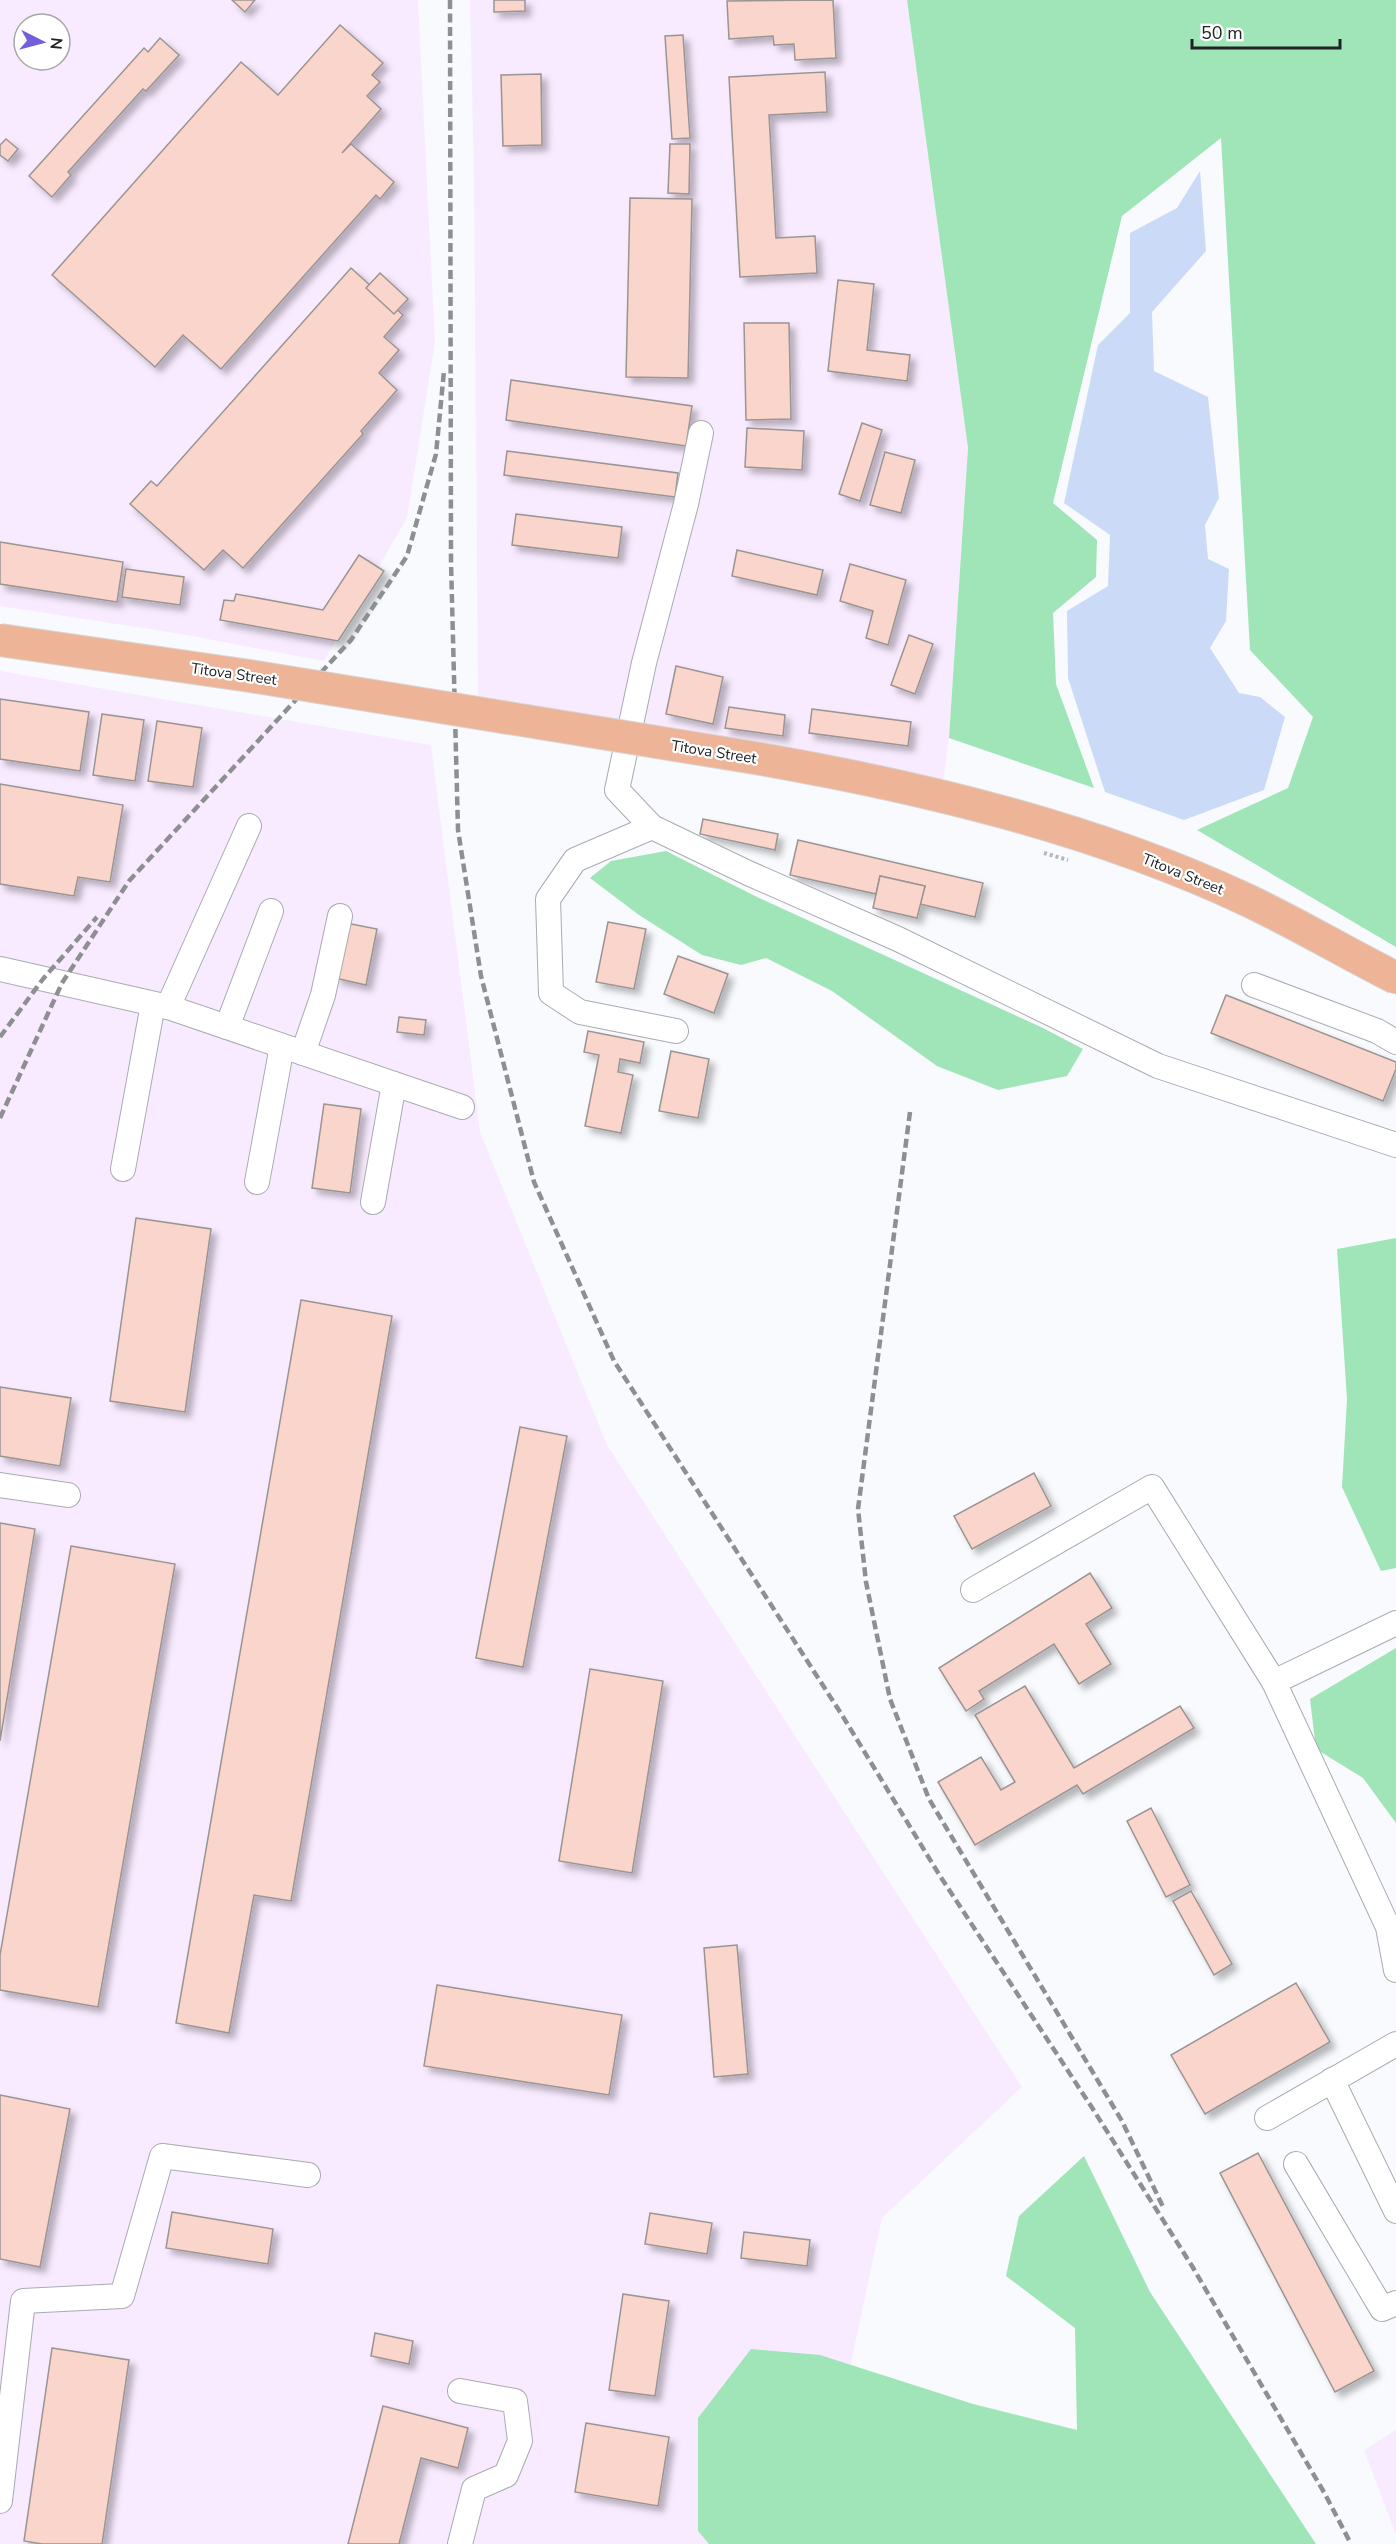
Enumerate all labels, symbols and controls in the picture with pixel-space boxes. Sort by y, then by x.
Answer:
north arrow [12,12,72,72]
scale bar [1192,12,1340,50]
text: 50 m [1201,21,1243,45]
text: N [44,36,67,51]
street label: Titova Street [190,658,279,690]
street label: Titova Street [670,735,759,769]
street label: Titova Street [1139,849,1227,900]

